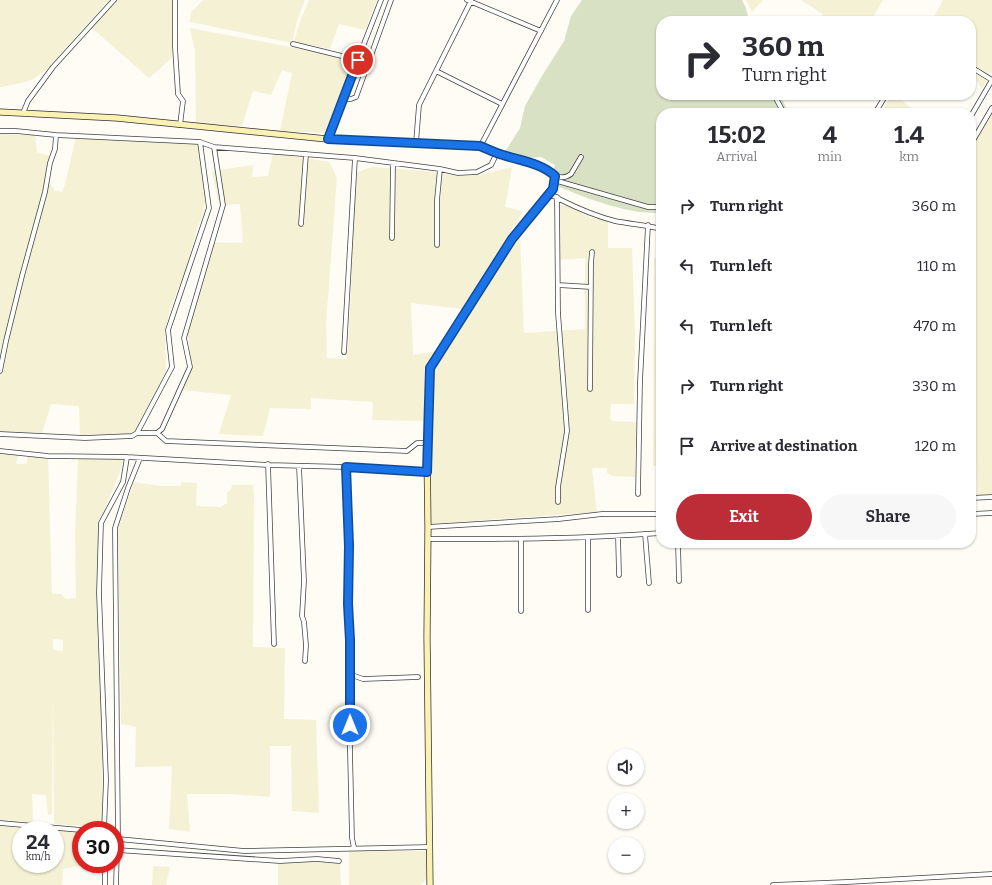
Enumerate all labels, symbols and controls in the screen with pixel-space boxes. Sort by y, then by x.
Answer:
text: 360 m [742,30,824,63]
icon: right [676,32,728,84]
pin [341,43,375,77]
icon: arrive [347,49,369,71]
text: Turn right [742,64,827,86]
text: 15:02 [708,121,766,149]
text: 4 [822,121,837,149]
text: 1.4 [894,121,924,149]
text: Arrival [716,149,757,164]
text: min [818,149,842,164]
text: km [899,149,919,164]
icon: right [676,195,698,217]
text: Turn right [710,197,783,215]
text: 360 m [912,197,956,215]
icon: left [676,255,698,277]
text: Turn left [710,257,772,275]
text: 110 m [917,257,956,275]
icon: left [676,315,698,337]
text: Turn left [710,317,772,335]
text: 470 m [913,317,956,335]
icon: right [676,375,698,397]
text: Turn right [710,377,783,395]
text: 330 m [912,377,956,395]
icon: arrive [676,435,698,457]
text: Arrive at destination [710,437,857,455]
text: 120 m [915,437,956,455]
button: Exit [676,494,812,540]
button: Share [820,494,956,540]
position arrow [329,704,371,746]
map controls [608,749,644,873]
button: sound [608,749,644,785]
button: + [608,793,644,829]
speed limit sign: 30 [72,821,124,873]
text: 24 [26,830,50,854]
button: − [608,837,644,873]
text: km/h [26,851,50,863]

